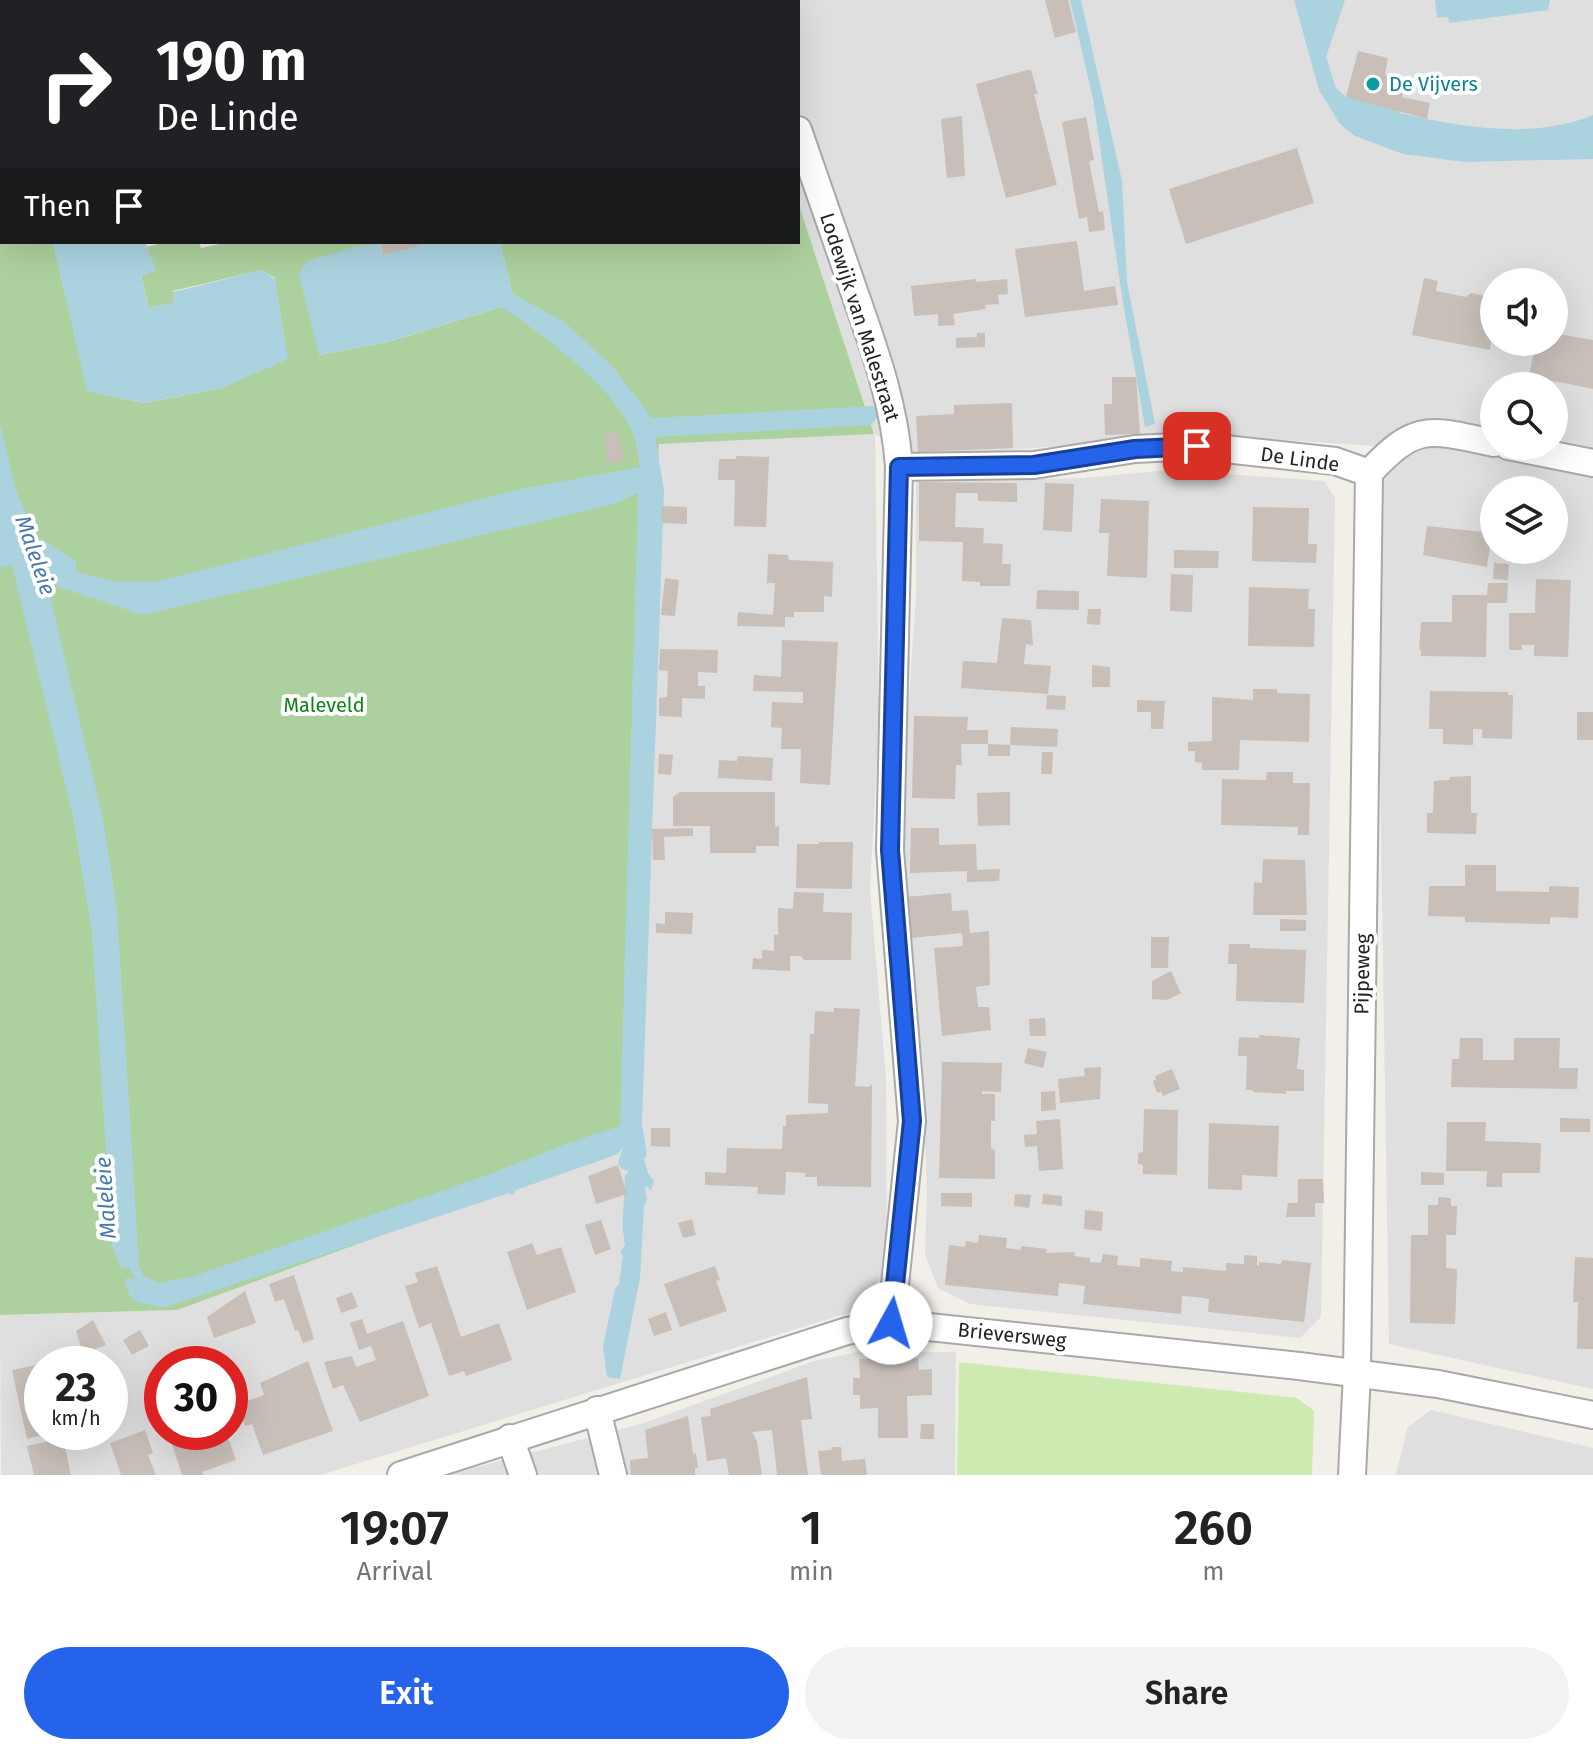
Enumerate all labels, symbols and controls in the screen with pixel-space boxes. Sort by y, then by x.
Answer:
text: 190 m [156,28,307,95]
icon: right [24,32,128,136]
place label: De Vijvers [1389,72,1478,96]
marker: De Vijvers [1364,75,1382,93]
text: De Linde [156,96,299,140]
icon: arrive [107,184,151,228]
text: Then [24,188,91,224]
street label: Lodewijk van Malestraat [815,210,905,425]
map controls [1480,268,1568,564]
button: sound [1480,268,1568,356]
button: search [1480,372,1568,460]
pin [1163,412,1231,480]
icon: arrive [1175,424,1219,468]
street label: De Linde [1259,442,1341,476]
button: layers [1480,476,1568,564]
water label: Maleleie [9,512,62,598]
park label: Maleveld [283,693,365,717]
street label: Pijpeweg [1349,933,1375,1015]
water label: Maleleie [89,1156,122,1240]
position arrow [849,1281,933,1365]
street label: Brieversweg [956,1317,1068,1353]
speed limit sign: 30 [144,1346,248,1450]
text: 23 [55,1364,97,1412]
text: km/h [51,1406,101,1430]
text: 19:07 [340,1499,449,1557]
text: 1 [800,1499,822,1557]
text: 260 [1174,1499,1253,1557]
text: Arrival [356,1556,433,1587]
text: min [789,1556,834,1587]
text: m [1202,1556,1225,1587]
button: Exit [24,1647,789,1739]
button: Share [805,1647,1569,1739]

